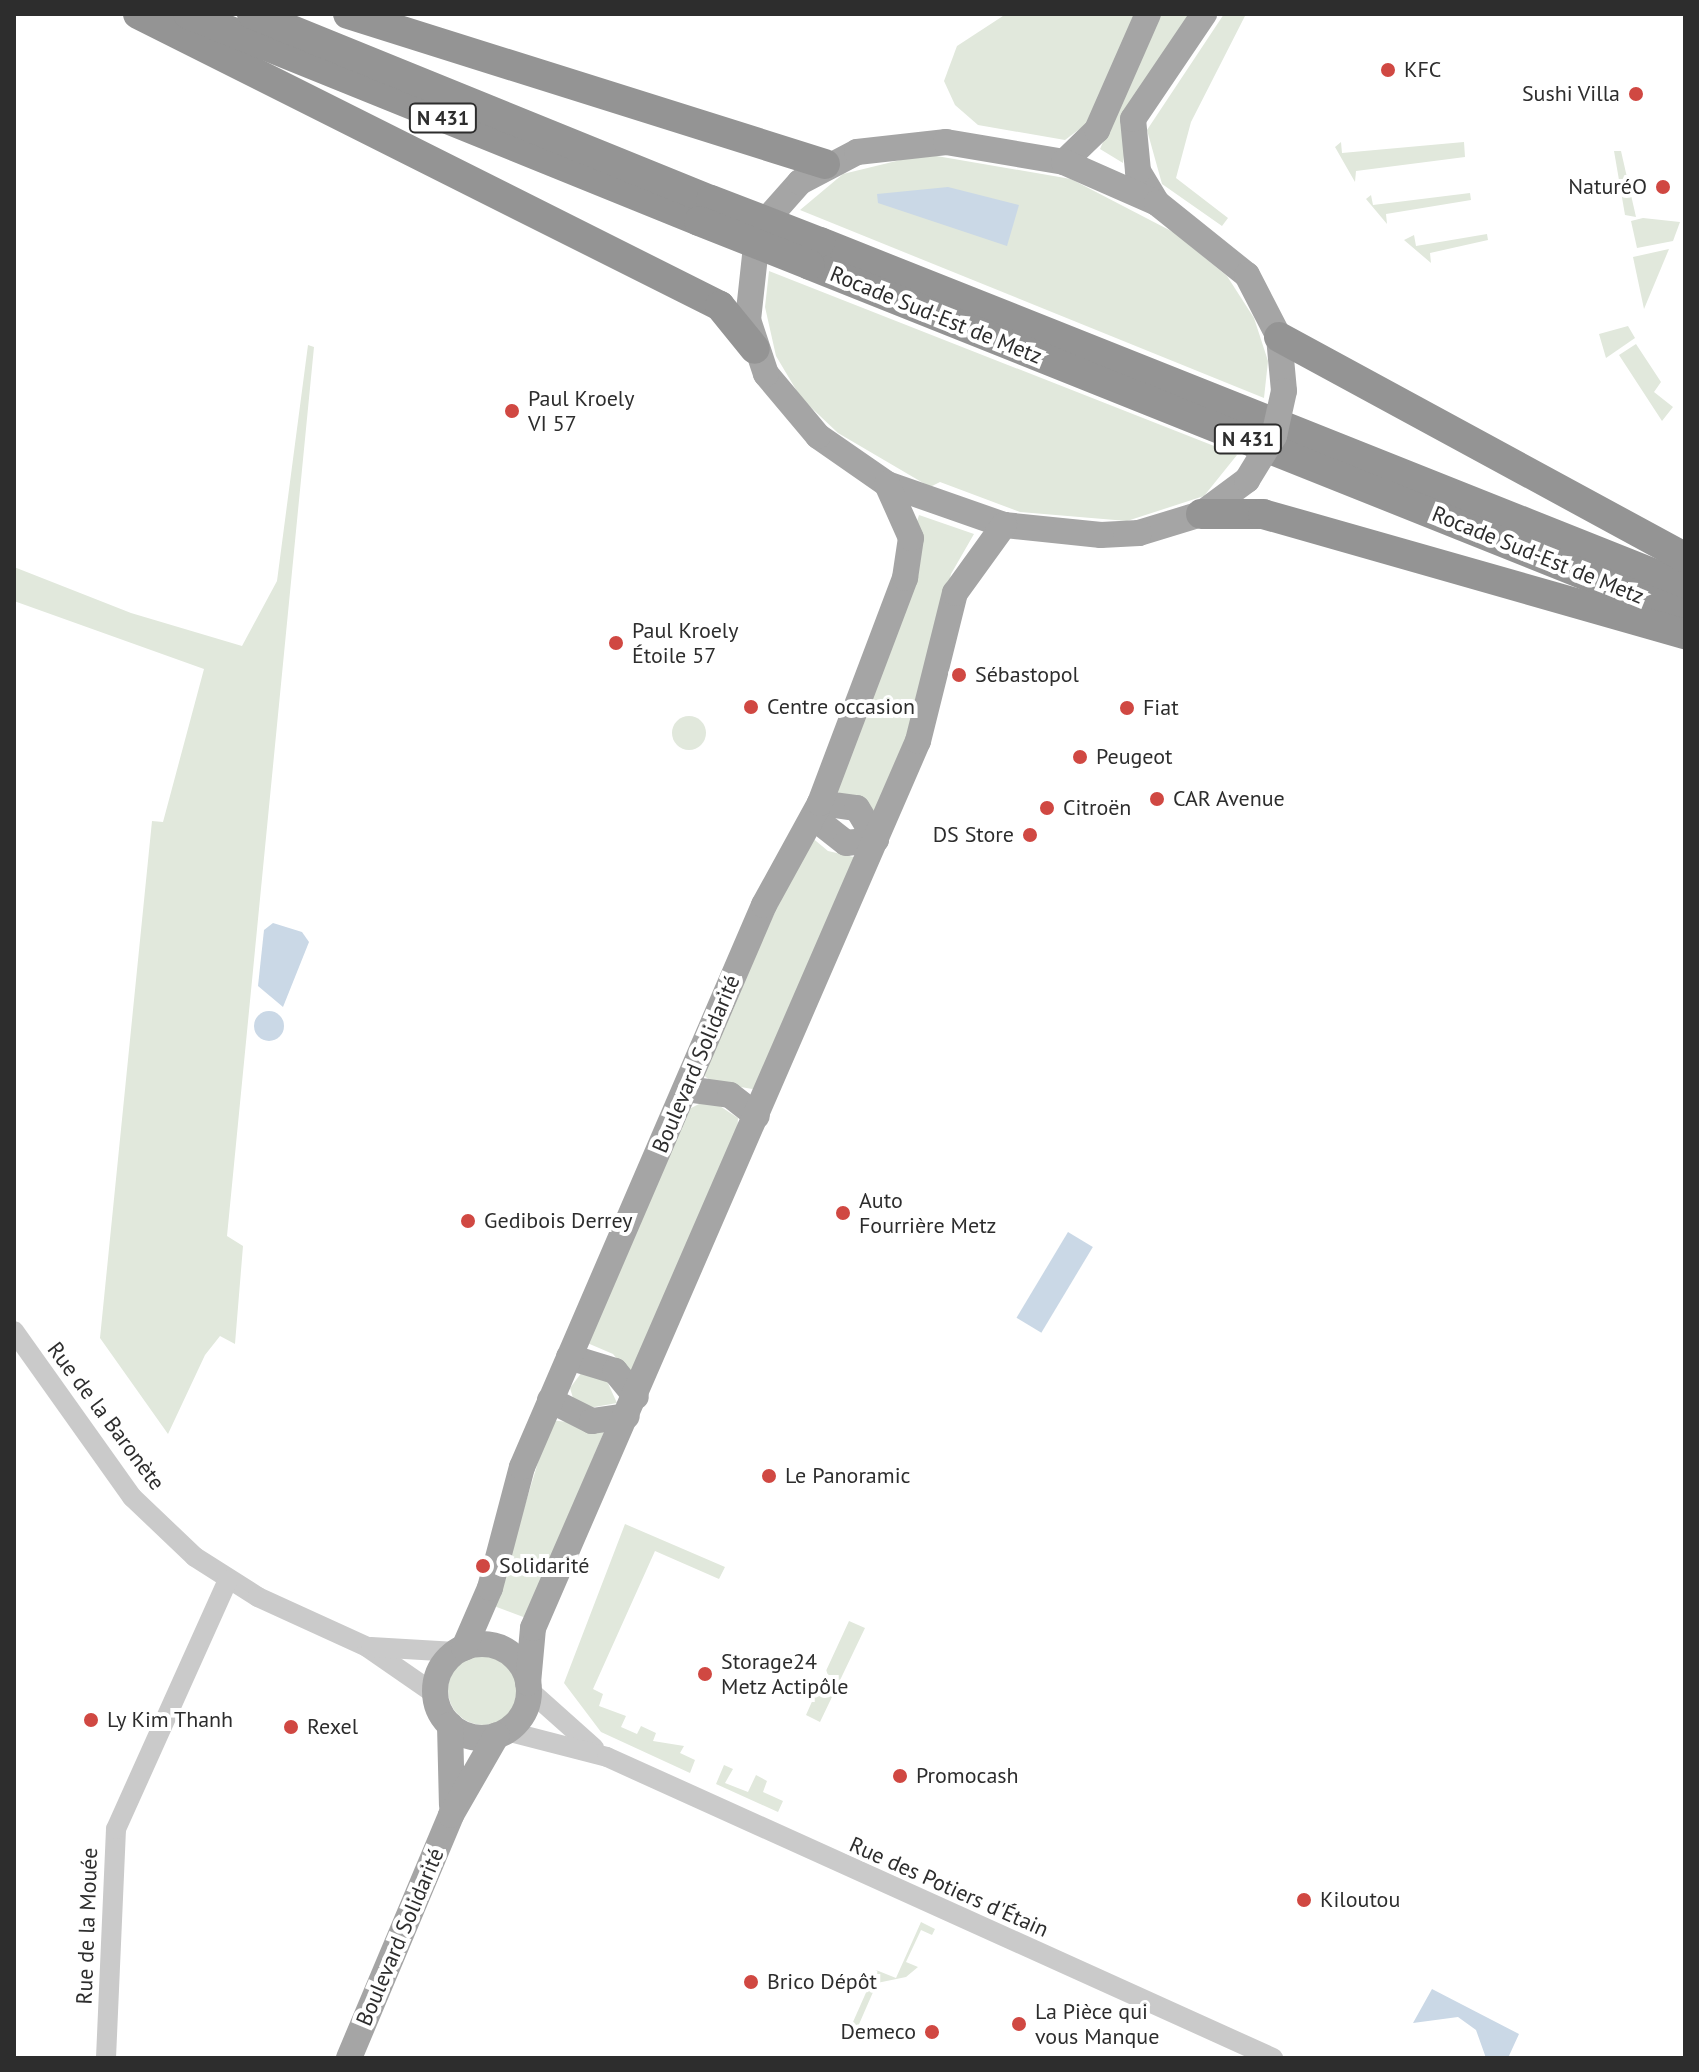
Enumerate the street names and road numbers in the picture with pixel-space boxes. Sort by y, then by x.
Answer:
road number: N 431 [407,102,479,134]
street label: Rocade Sud-Est de Metz [826,260,1046,370]
road number: N 431 [1212,423,1284,455]
street label: Rocade Sud-Est de Metz [1428,500,1648,610]
street label: Boulevard Solidarité [647,971,745,1157]
street label: Rue de la Baronète [42,1337,170,1495]
street label: Rue des Potiers d'Étain [845,1831,1053,1943]
street label: Boulevard Solidarité [351,1844,449,2030]
street label: Rue de la Mouée [71,1847,103,2005]

